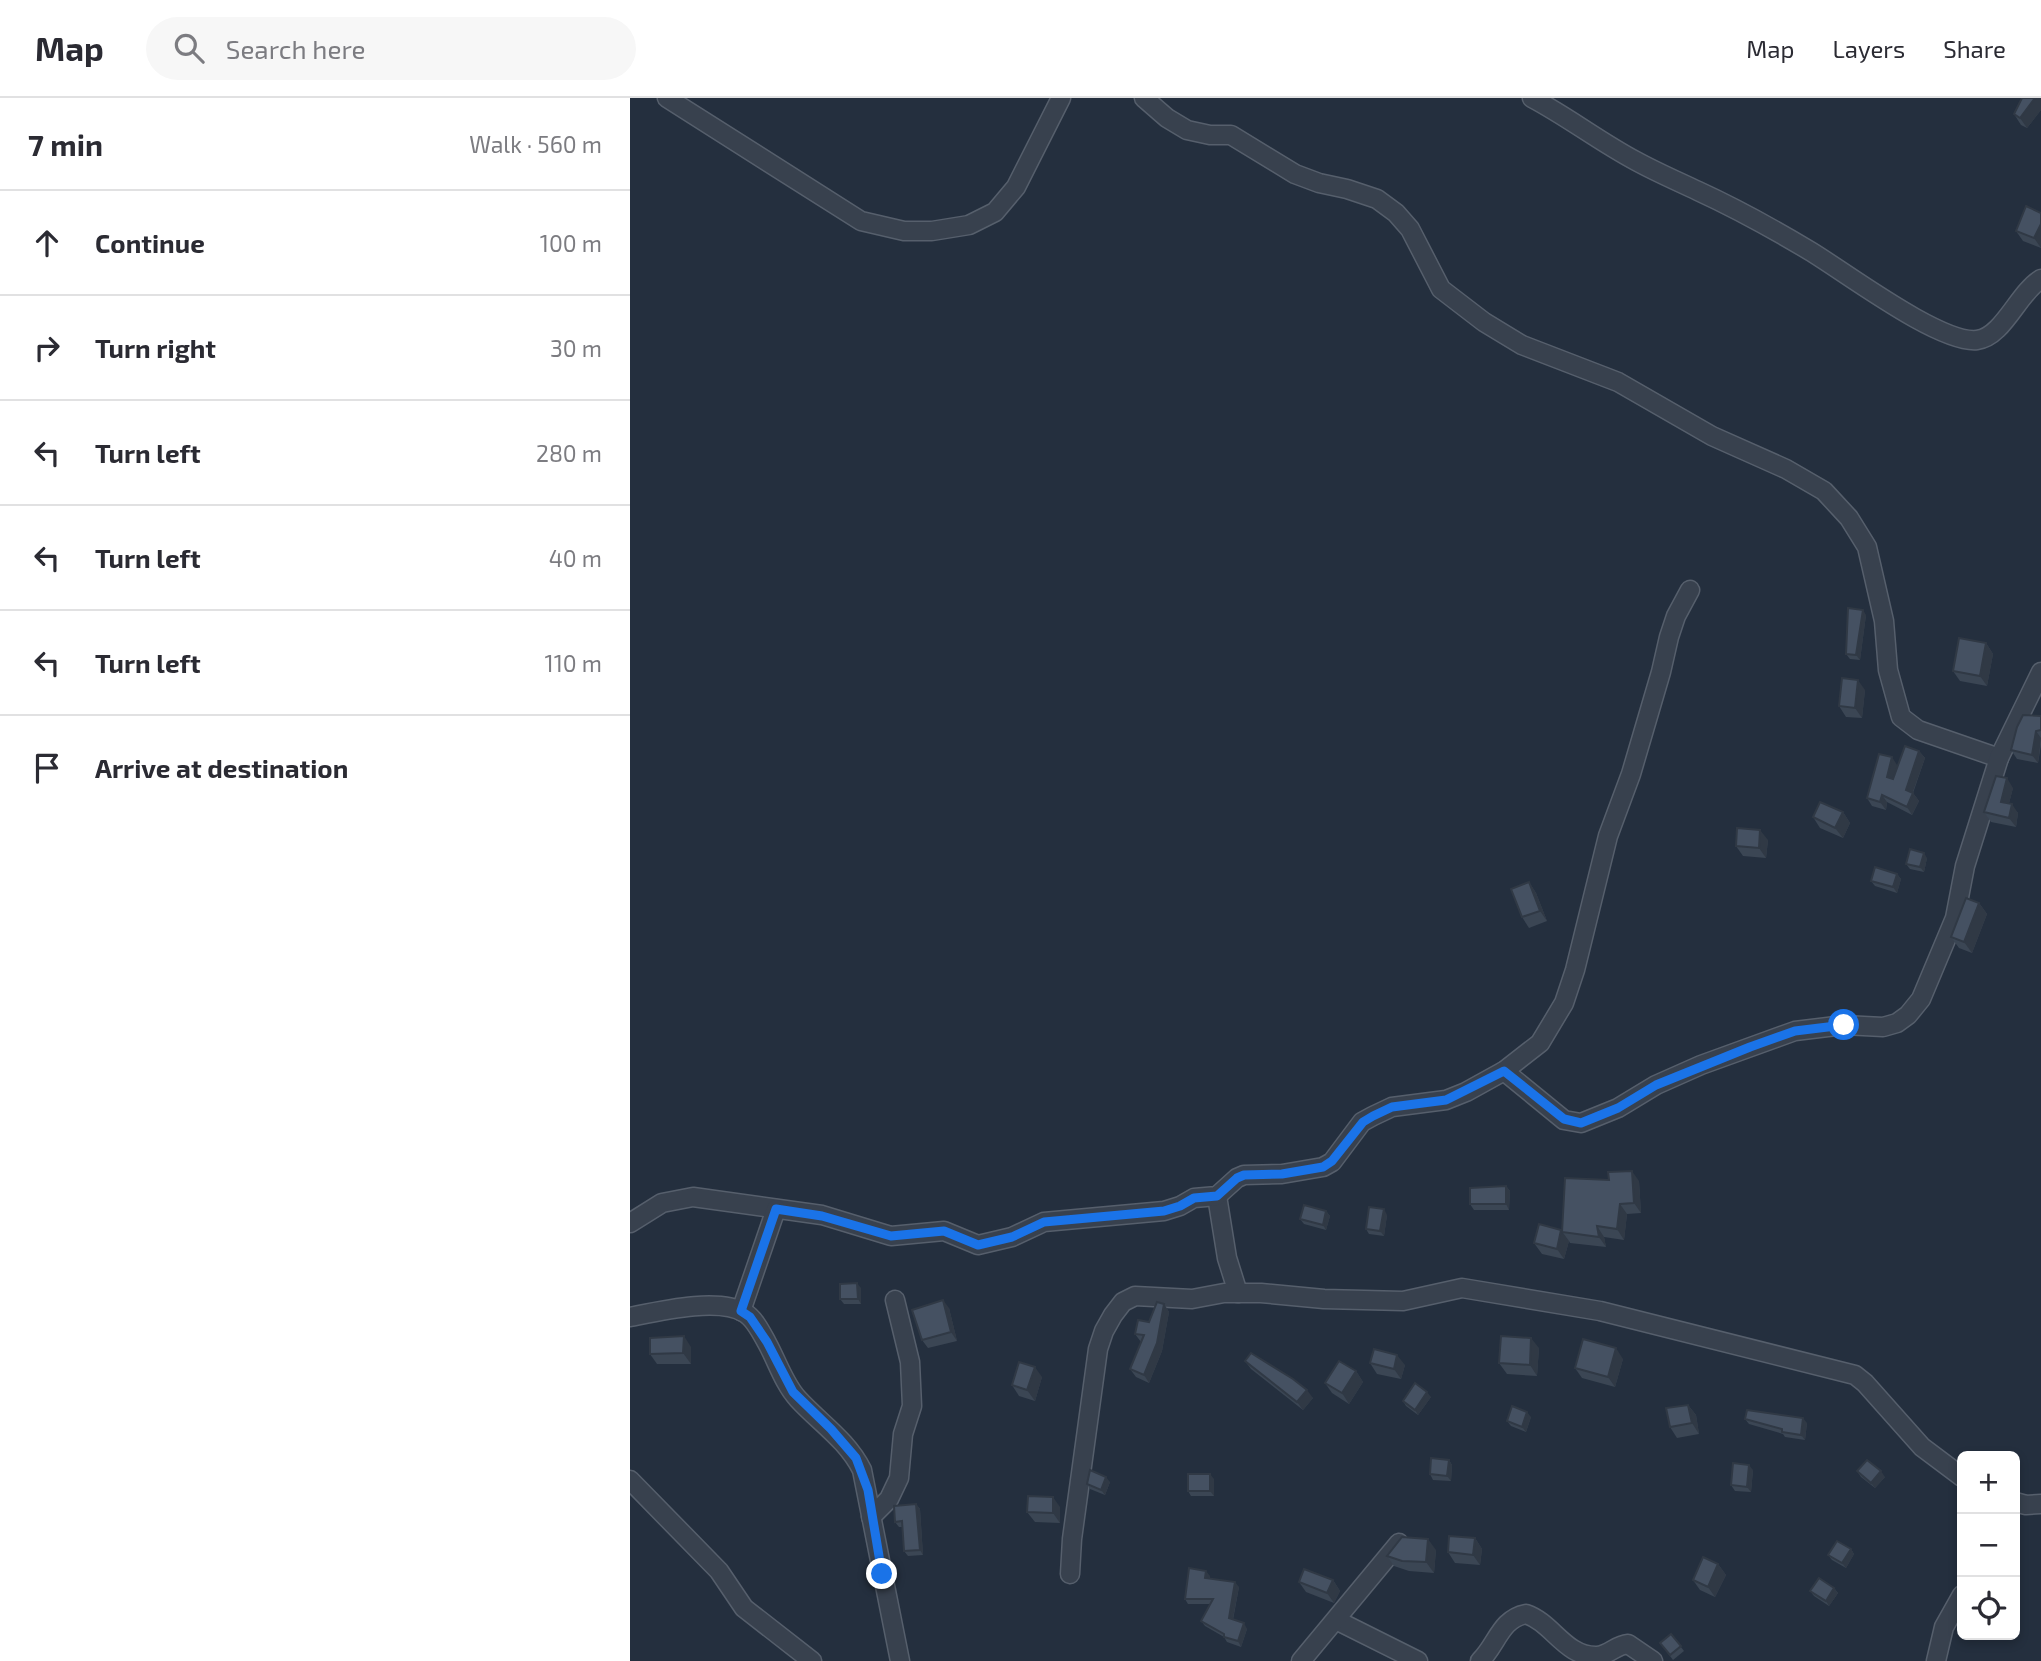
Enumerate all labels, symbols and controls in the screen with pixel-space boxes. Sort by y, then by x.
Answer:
search box [146,17,636,80]
text: Map [35,28,104,68]
icon: search [170,29,208,67]
text: Search here [226,33,365,64]
text: Map [1746,34,1794,63]
text: Layers [1832,34,1905,63]
text: Share [1943,34,2006,63]
text: 7 min [28,126,103,162]
text: Walk · 560 m [469,130,602,158]
icon: ahead [28,224,66,262]
text: Continue [95,227,205,258]
text: 100 m [540,229,602,257]
icon: right [28,329,66,367]
text: Turn right [95,332,216,363]
text: 30 m [550,334,602,362]
icon: left [28,434,66,472]
text: Turn left [95,437,201,468]
text: 280 m [536,439,602,467]
icon: left [28,539,66,577]
text: Turn left [95,542,201,573]
text: 40 m [549,544,602,572]
icon: left [28,644,66,682]
text: Turn left [95,647,201,678]
text: 110 m [545,649,602,677]
icon: arrive [28,749,66,787]
text: Arrive at destination [95,752,348,783]
route start [1828,1009,1859,1040]
map controls [1957,1451,2020,1640]
button: + [1957,1451,2020,1514]
button: − [1957,1514,2020,1577]
route end [866,1558,897,1589]
button: locate [1957,1577,2020,1640]

